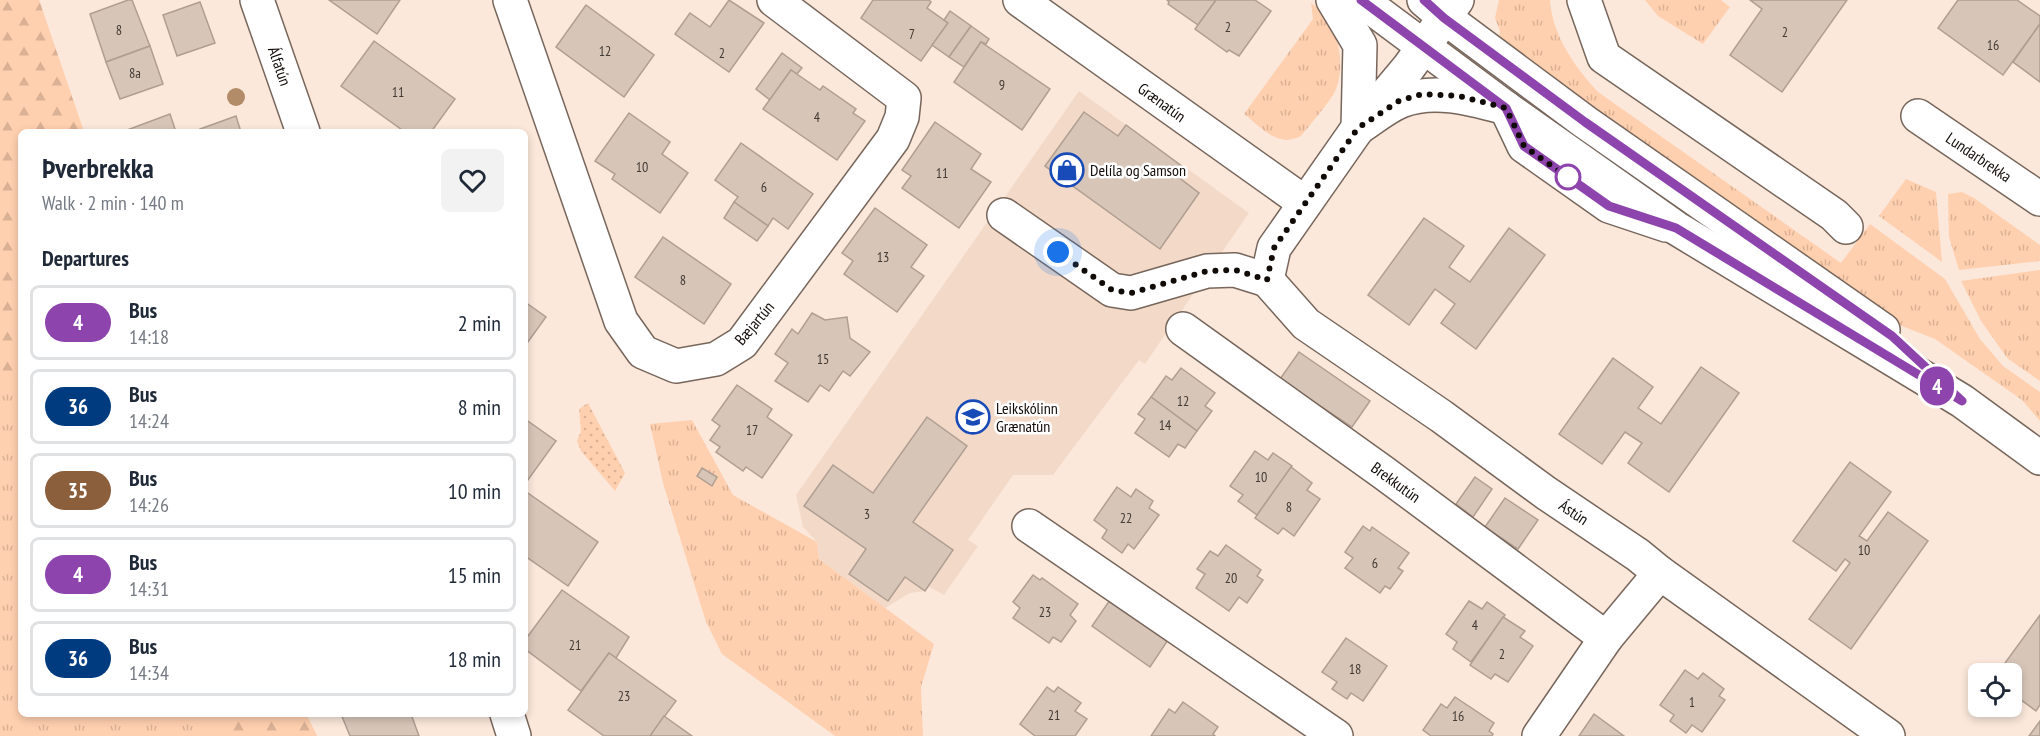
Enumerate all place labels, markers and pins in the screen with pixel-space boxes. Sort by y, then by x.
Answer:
shop icon: Delíla og Samson [1049,152,1085,188]
place label: Delíla og Samson [1090,160,1186,180]
unlabelled marker [1555,164,1581,190]
place label: Leikskólinn Grænatún [996,398,1058,436]
school or university icon: Leikskólinn Grænatún [955,399,991,435]

